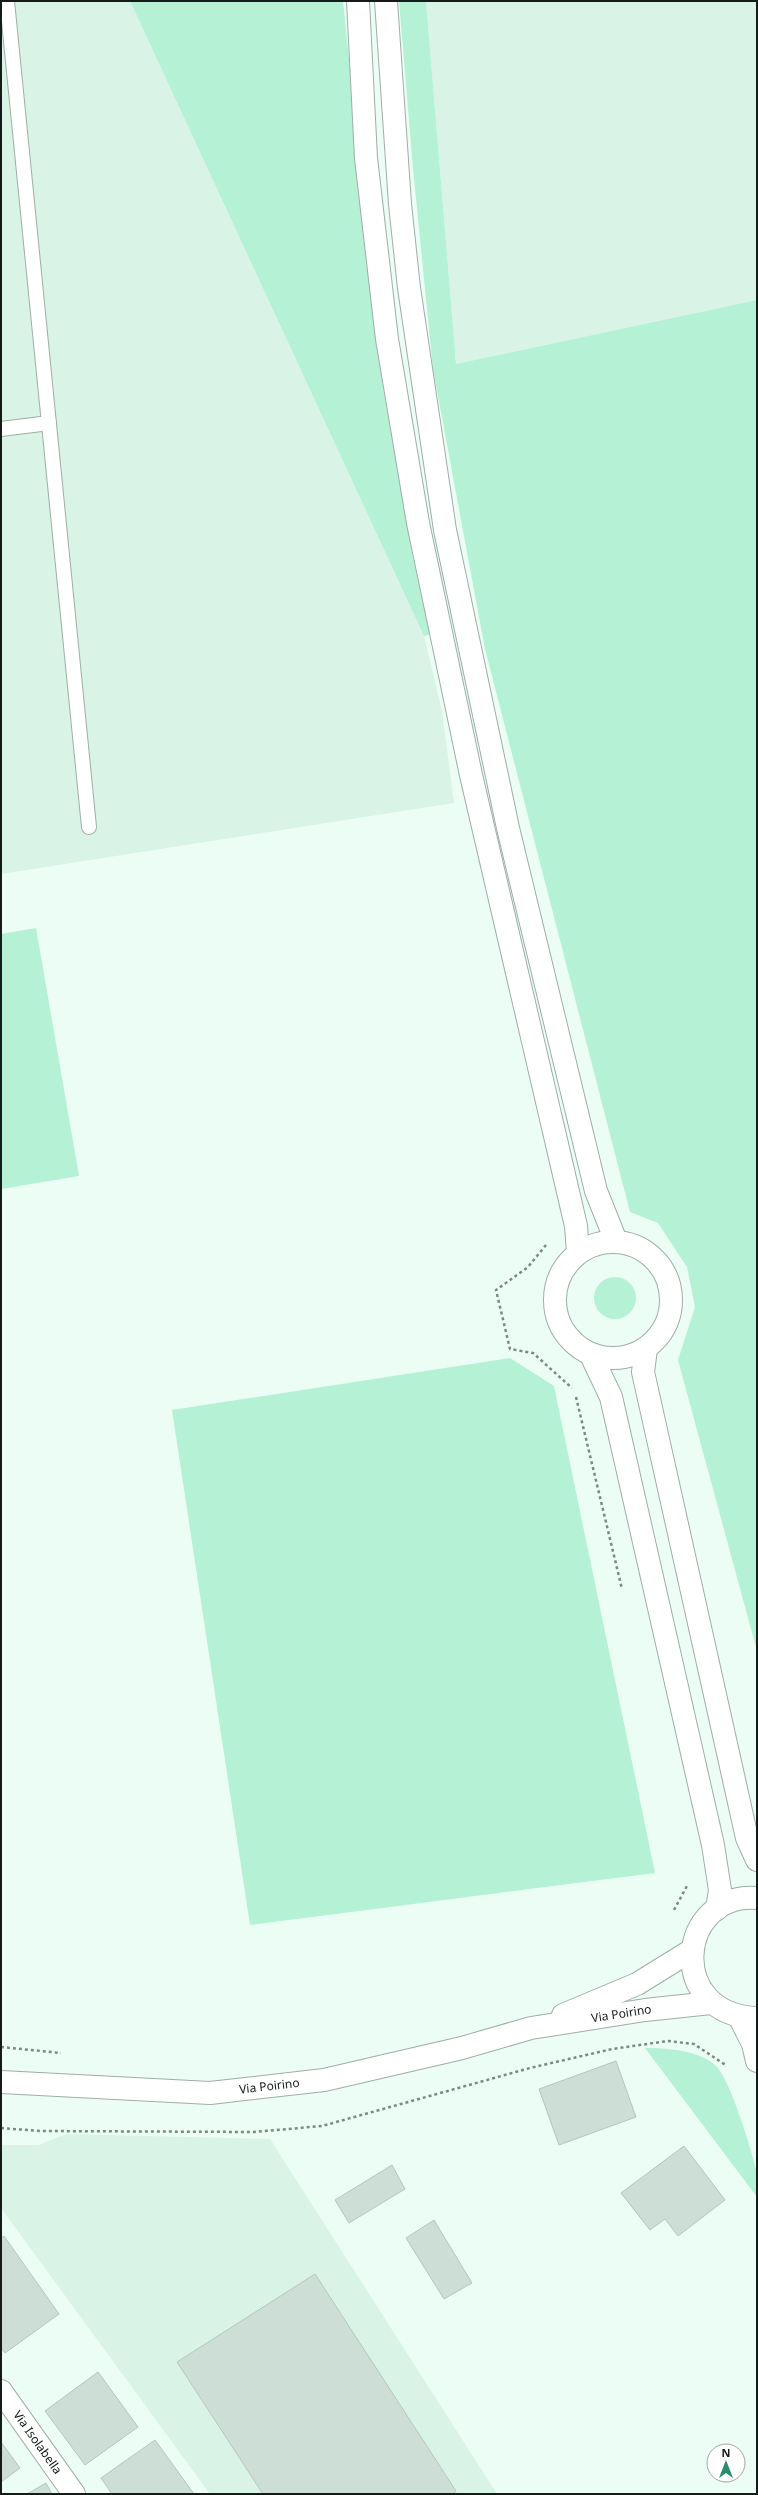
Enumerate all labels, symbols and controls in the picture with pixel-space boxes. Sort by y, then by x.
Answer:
street label: Via Poirino [590,2000,652,2026]
street label: Via Poirino [238,2074,300,2098]
street label: Via Isolabella [9,2407,66,2477]
north arrow [706,2443,746,2483]
text: N [722,2445,730,2460]

